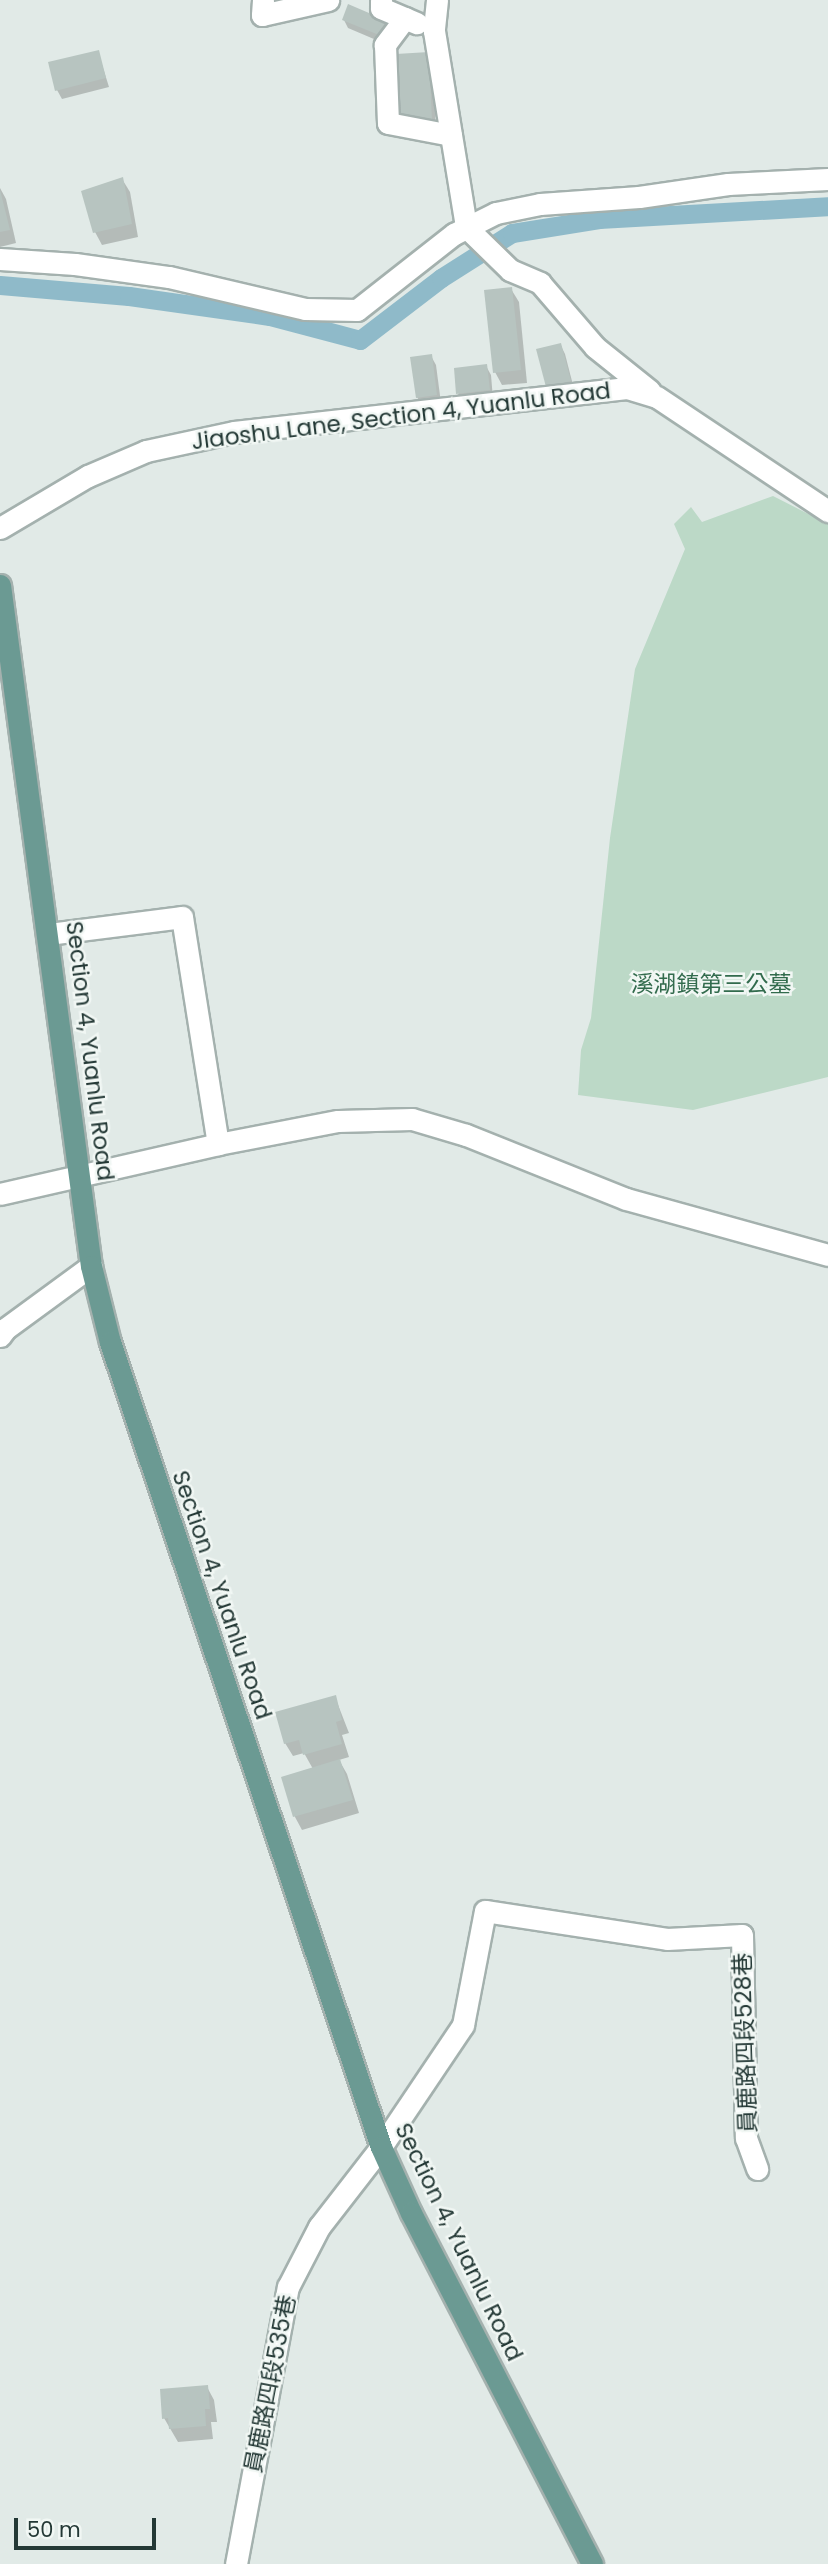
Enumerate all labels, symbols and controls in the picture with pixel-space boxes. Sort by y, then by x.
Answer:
street label: Jiaoshu Lane, Section 4, Yuanlu Road [190,377,612,455]
street label: Section 4, Yuanlu Road [60,920,120,1182]
park label: 溪湖鎮第三公墓 [631,970,791,998]
street label: Section 4, Yuanlu Road [166,1467,278,1723]
street label: 員鹿路四段528巷 [728,1952,762,2134]
street label: Section 4, Yuanlu Road [389,2119,529,2365]
street label: 員鹿路四段535巷 [239,2293,301,2475]
scale bar [18,2504,159,2548]
text: 50 m [27,2515,81,2544]

